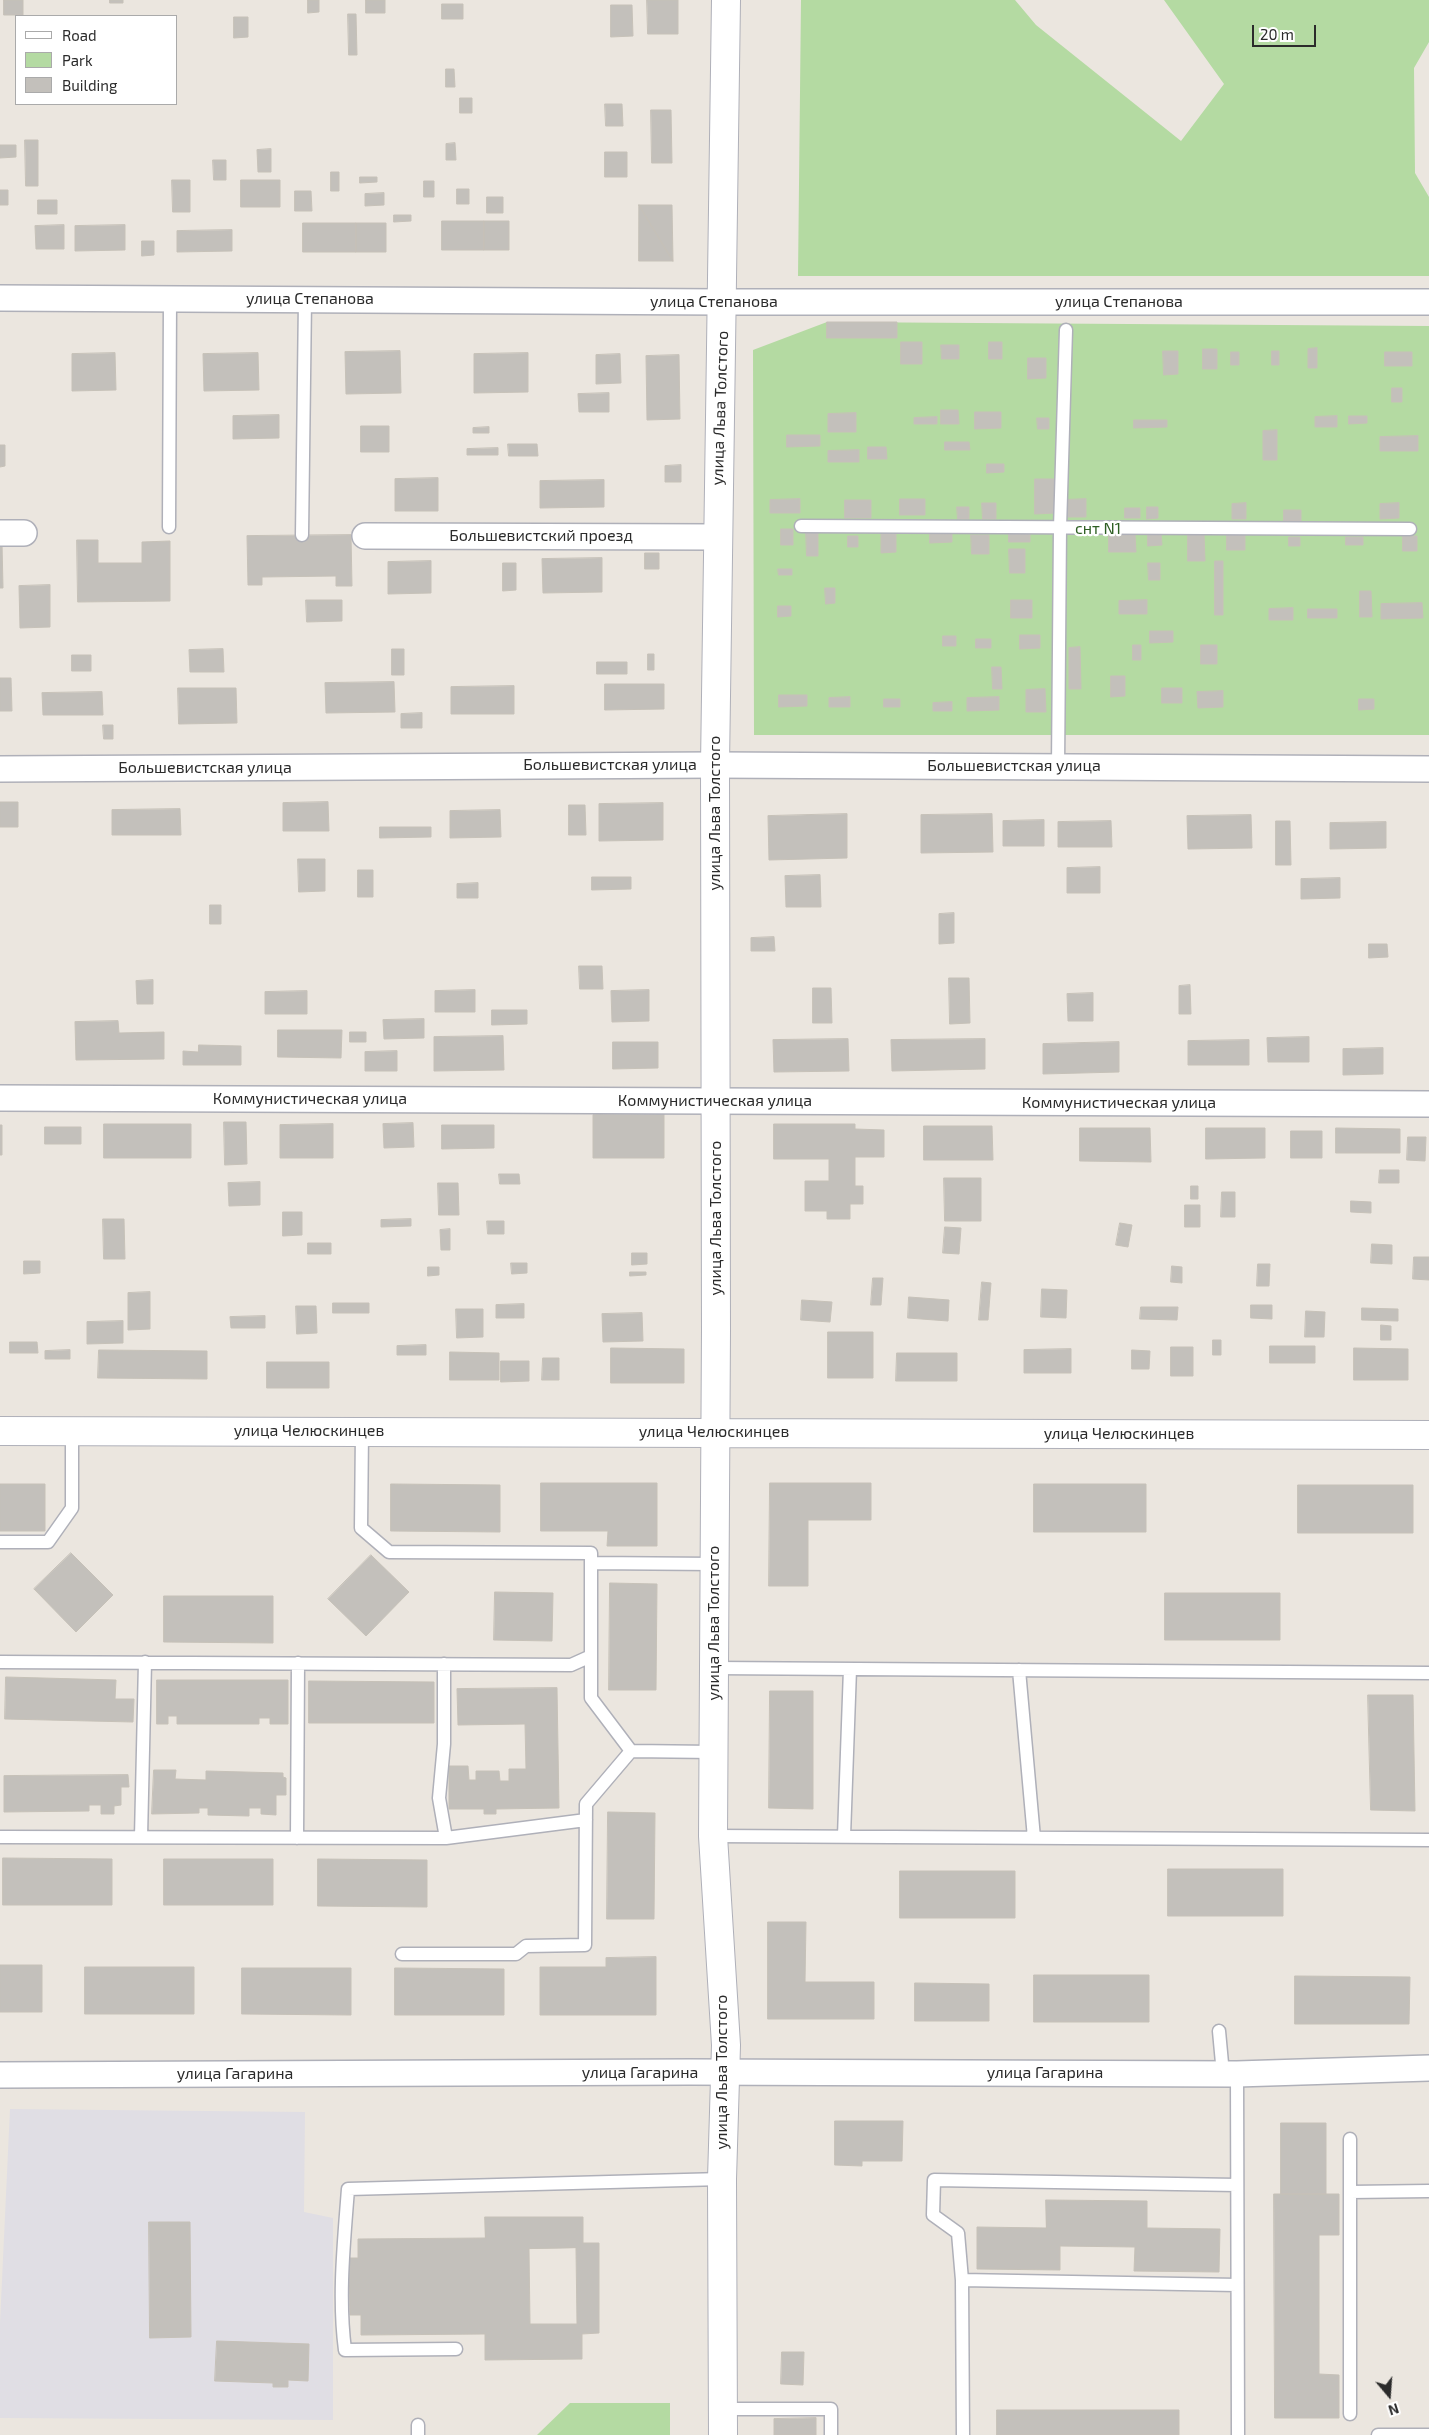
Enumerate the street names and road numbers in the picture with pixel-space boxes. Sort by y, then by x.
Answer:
street label: улица Степанова [246,289,374,309]
street label: улица Степанова [650,292,778,312]
street label: улица Степанова [1055,292,1183,312]
street label: улица Льва Толстого [708,330,732,486]
street label: Большевистский проезд [449,526,633,546]
street label: улица Льва Толстого [705,736,725,890]
street label: Большевистская улица [523,755,697,775]
street label: Большевистская улица [927,756,1101,776]
street label: Большевистская улица [118,758,292,778]
street label: Коммунистическая улица [213,1089,407,1109]
street label: Коммунистическая улица [618,1091,812,1111]
street label: Коммунистическая улица [1022,1093,1216,1113]
street label: улица Льва Толстого [706,1141,726,1295]
street label: улица Челюскинцев [234,1421,384,1441]
street label: улица Челюскинцев [639,1422,789,1442]
street label: улица Челюскинцев [1044,1424,1194,1444]
street label: улица Льва Толстого [704,1546,724,1700]
street label: улица Льва Толстого [712,1995,732,2149]
street label: улица Гагарина [582,2063,698,2083]
street label: улица Гагарина [987,2063,1103,2083]
street label: улица Гагарина [177,2064,293,2084]

